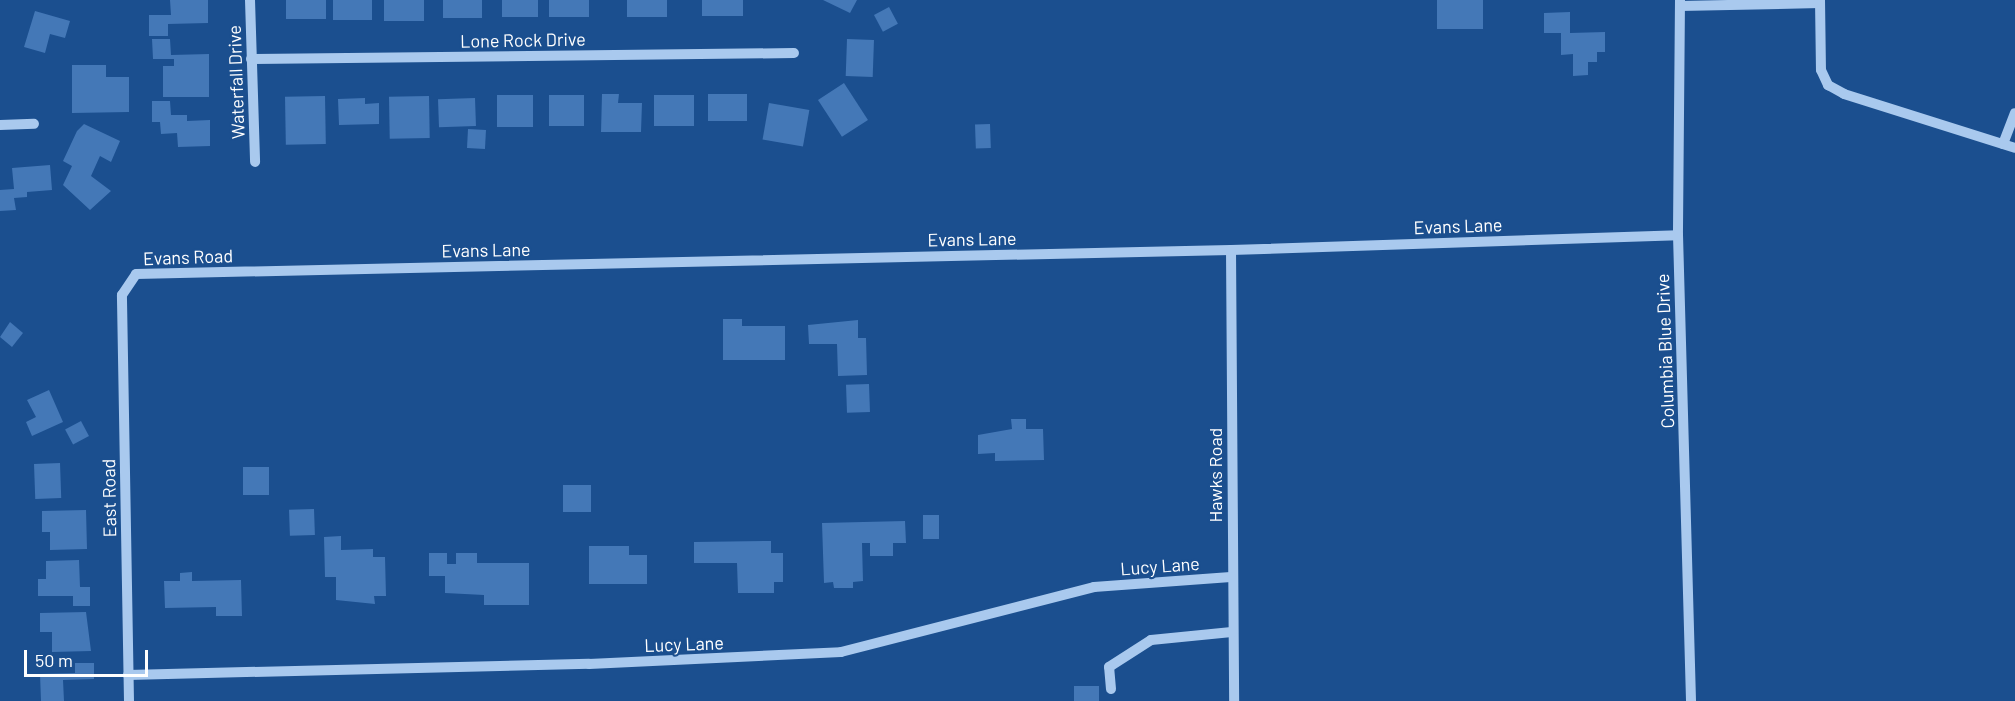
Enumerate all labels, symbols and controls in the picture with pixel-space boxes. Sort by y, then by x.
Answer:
street label: Waterfall Drive [223,25,249,139]
street label: Lone Rock Drive [460,28,586,52]
street label: Evans Lane [1413,214,1503,238]
street label: Evans Lane [927,227,1017,251]
street label: Evans Lane [441,238,531,262]
street label: Evans Road [143,245,233,269]
street label: Columbia Blue Drive [1652,273,1678,429]
street label: Hawks Road [1204,428,1226,522]
street label: East Road [98,458,120,538]
street label: Lucy Lane [1120,552,1200,580]
street label: Lucy Lane [644,632,724,656]
scale bar [27,638,152,676]
text: 50 m [35,649,73,671]

